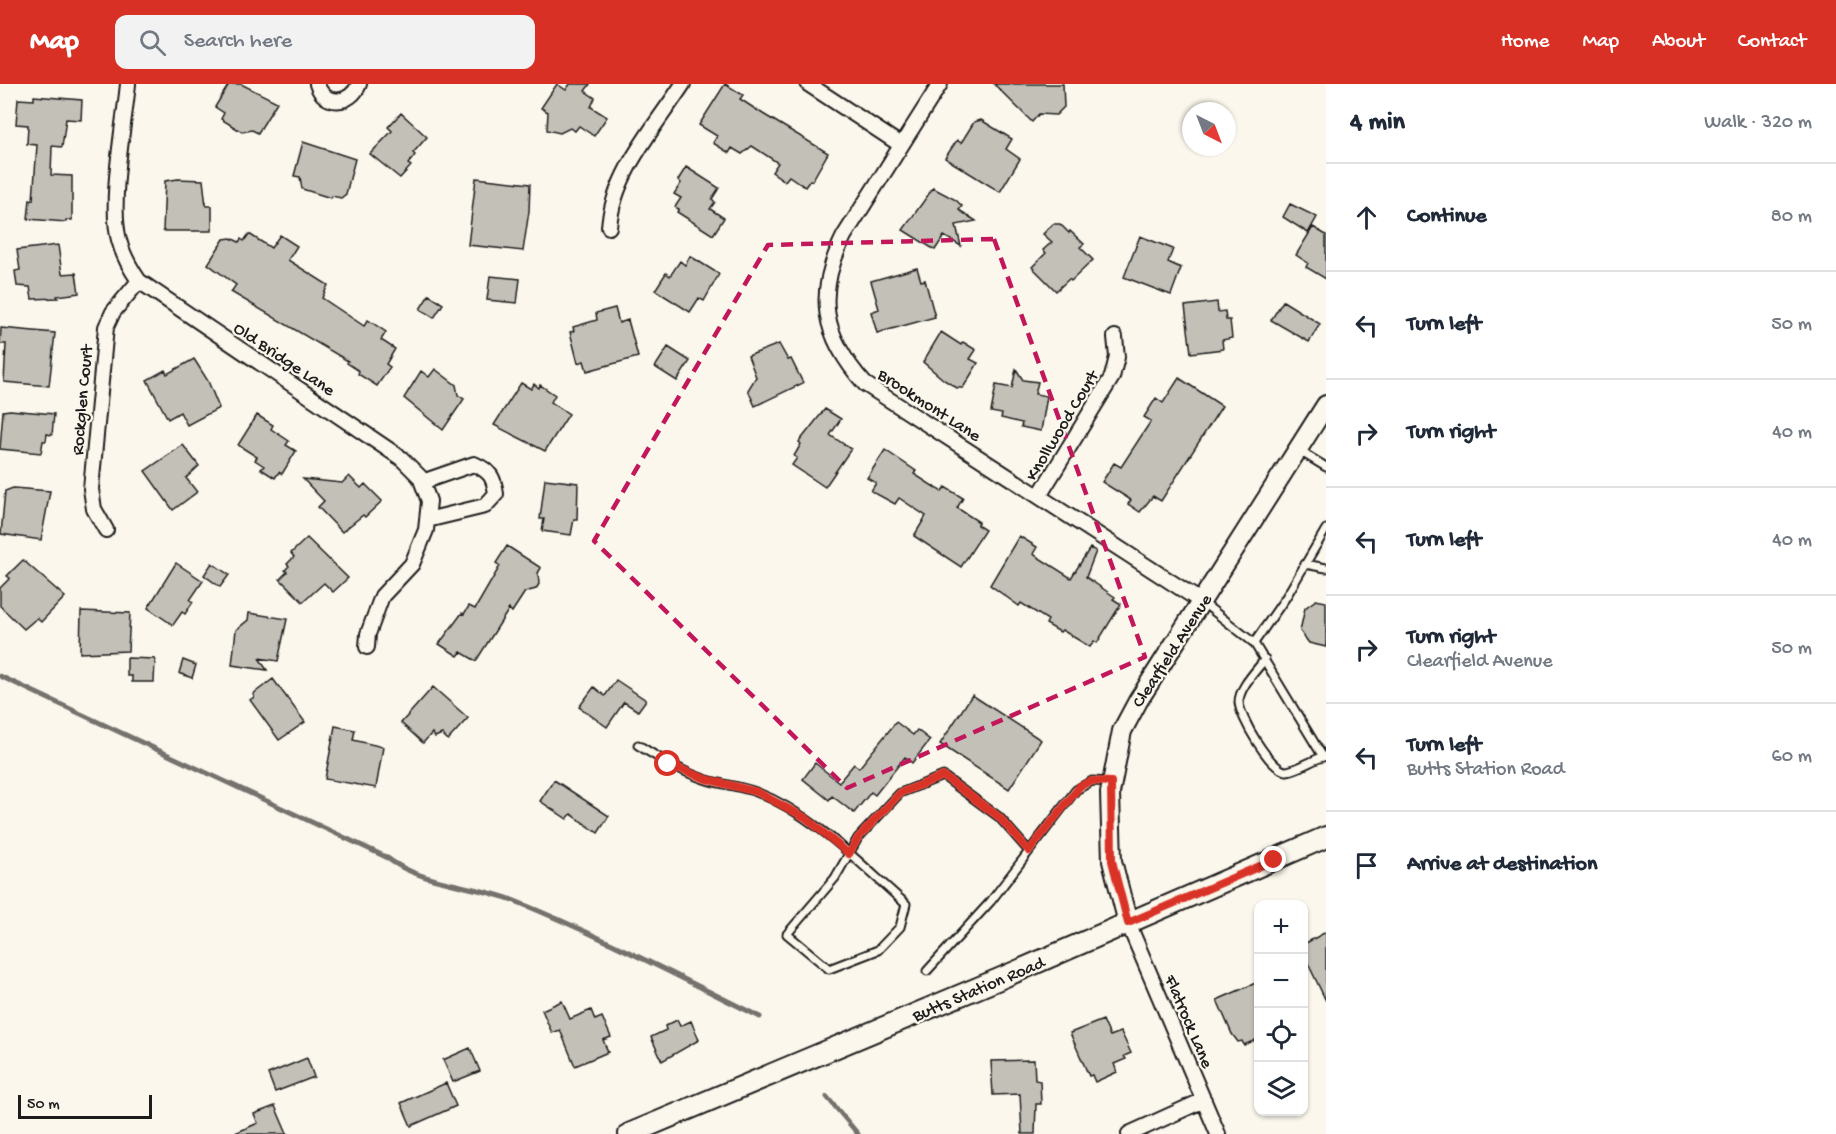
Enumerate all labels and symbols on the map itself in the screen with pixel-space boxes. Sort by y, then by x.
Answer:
north arrow [1182,102,1236,156]
street label: Old Bridge Lane [229,318,339,402]
street label: Rockglen Court [68,343,99,456]
street label: Brookmont Lane [872,364,985,448]
street label: Knollwood Court [1022,366,1105,485]
street label: Clearfield Avenue [1129,590,1218,712]
route start [654,750,680,776]
route end [1260,846,1286,872]
street label: Butts Station Road [909,952,1050,1028]
street label: Flatrock Lane [1158,971,1217,1072]
scale bar [18,1092,152,1120]

